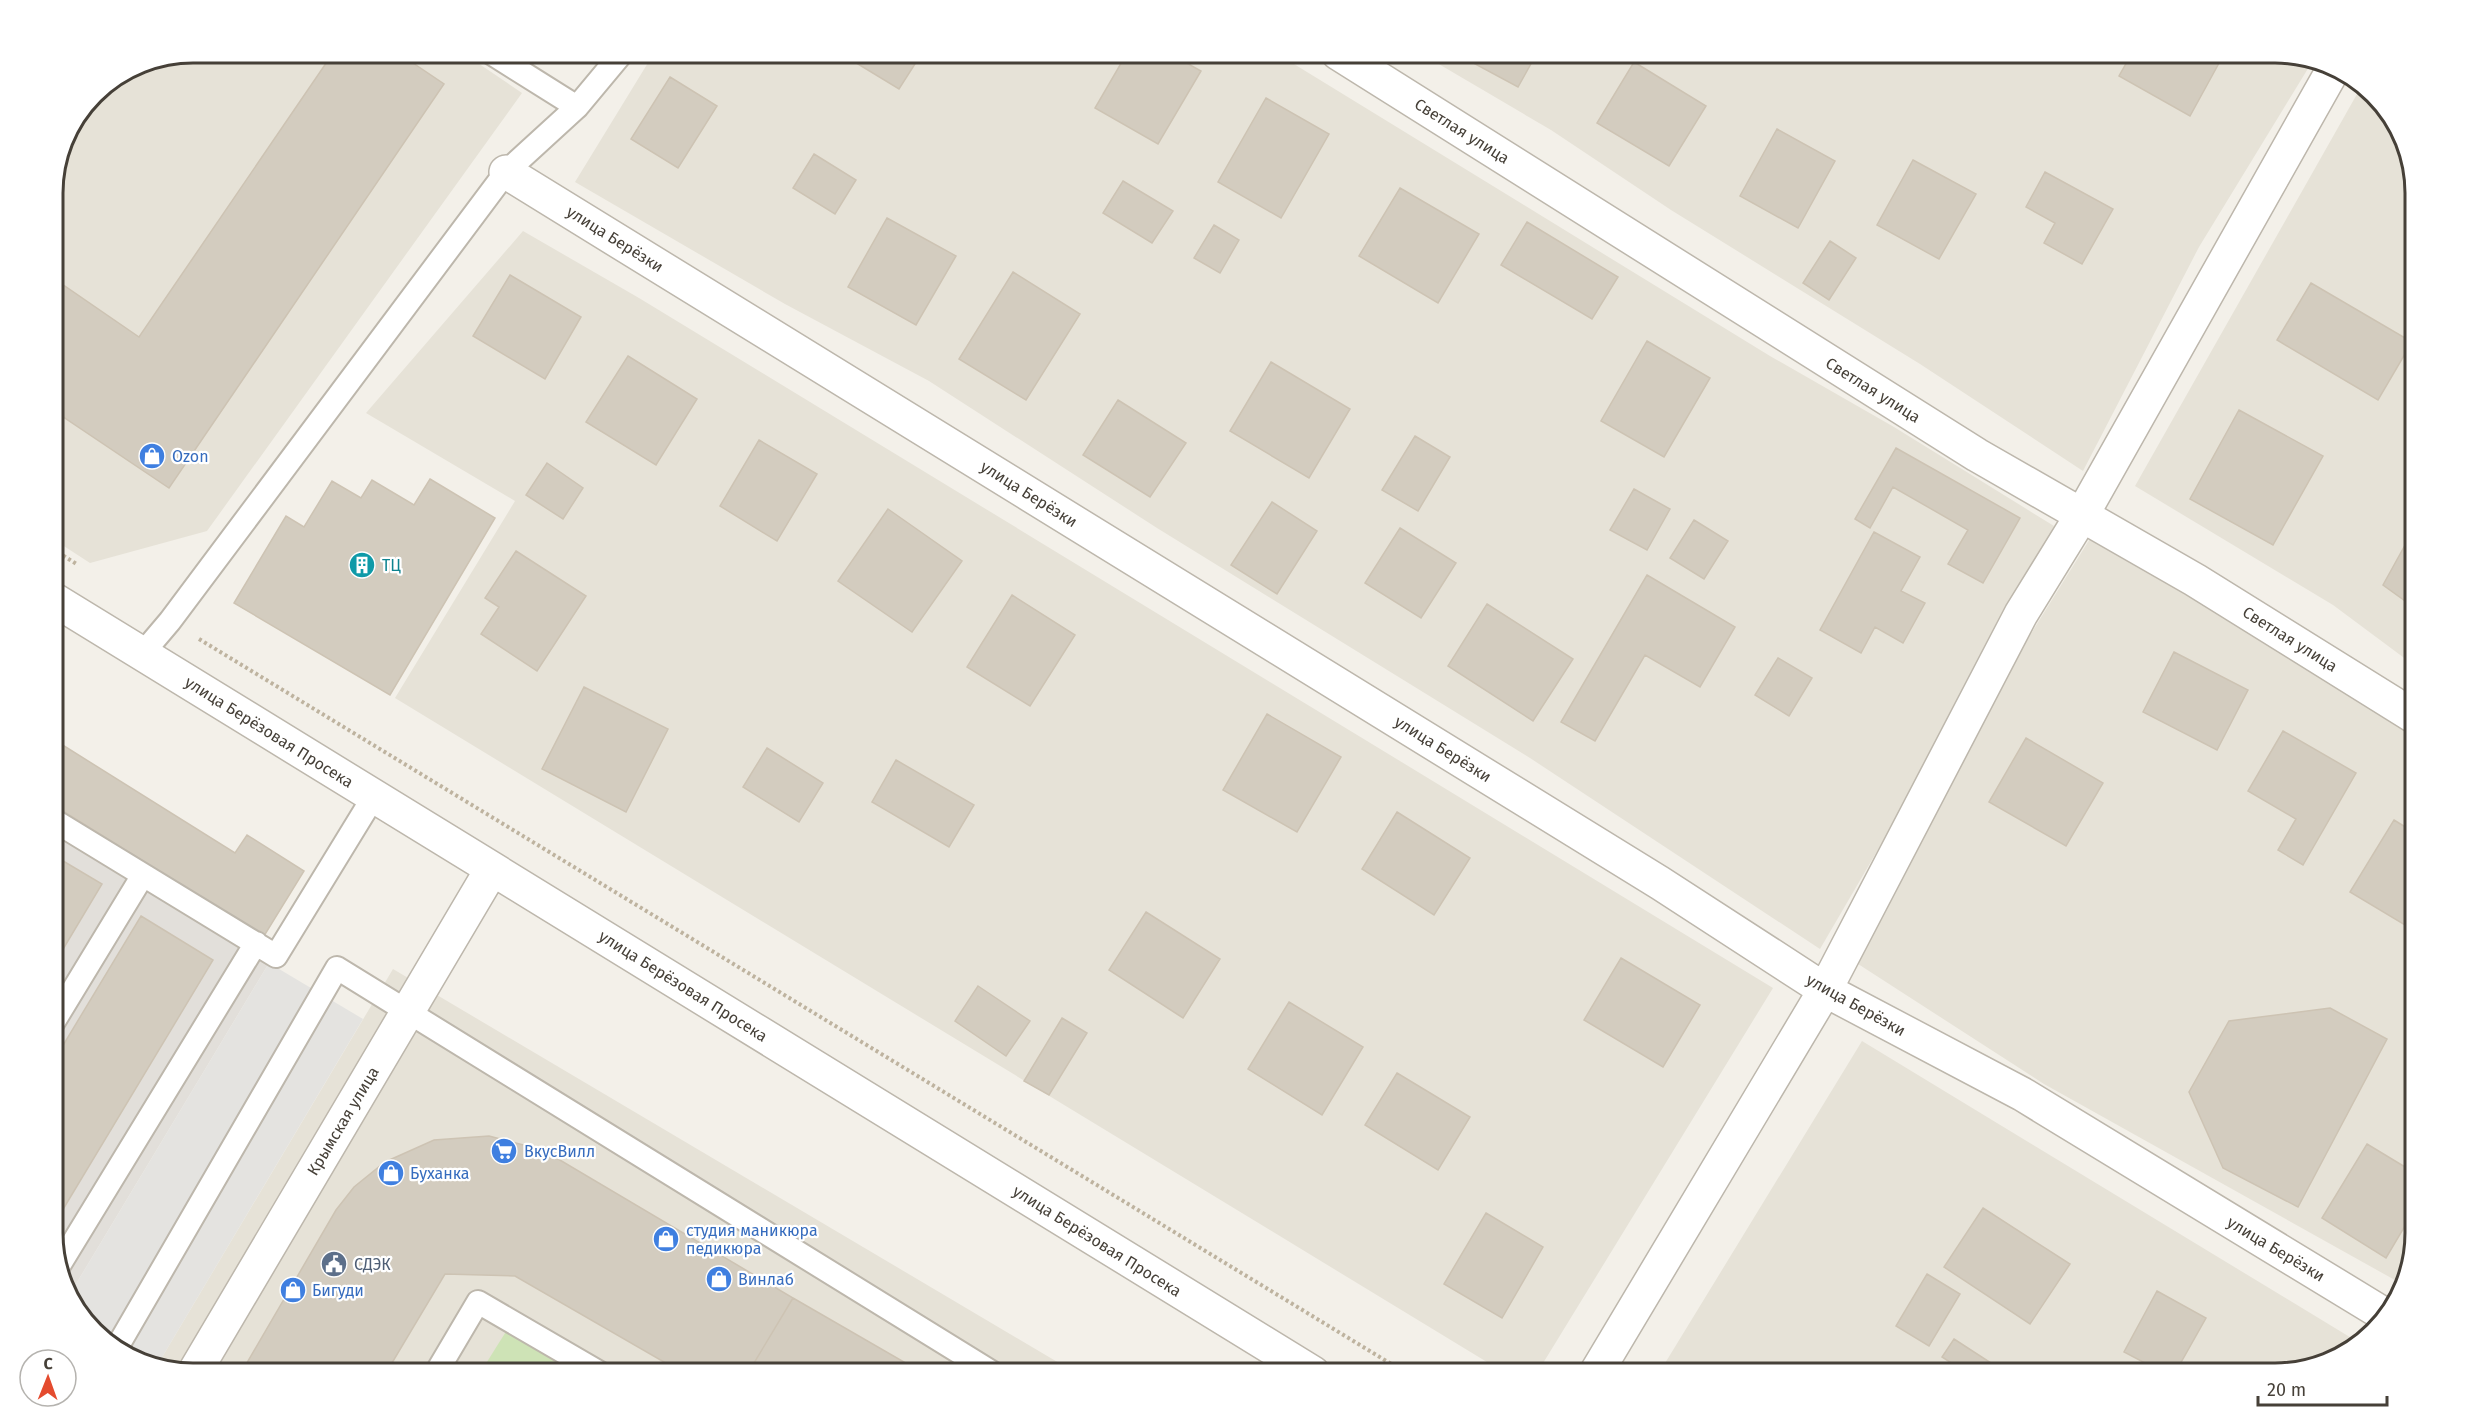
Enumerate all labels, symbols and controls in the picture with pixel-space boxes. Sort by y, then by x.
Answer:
street label: Светлая улица [1411,94,1513,168]
street label: улица Берёзки [563,202,667,276]
street label: Светлая улица [1822,353,1924,427]
shop icon: Ozon [137,441,167,471]
place label: Ozon [172,447,209,466]
street label: улица Берёзки [977,457,1081,531]
building icon: ТЦ [347,550,377,580]
place label: ТЦ [382,556,401,575]
street label: Светлая улица [2239,602,2341,676]
street label: улица Берёзовая Просека [181,672,357,792]
street label: улица Берёзки [1391,712,1495,786]
street label: улица Берёзовая Просека [595,926,771,1046]
street label: улица Берёзки [1803,970,1909,1040]
street label: Крымская улица [303,1063,383,1179]
supermarket icon: ВкусВилл [489,1136,519,1166]
place label: ВкусВилл [524,1142,595,1161]
shop icon: Буханка [376,1158,406,1188]
place label: Буханка [410,1164,470,1183]
street label: улица Берёзовая Просека [1009,1181,1185,1301]
street label: улица Берёзки [2224,1212,2328,1286]
place label: студия маникюра педикюра [686,1221,818,1258]
shop icon: студия маникюра педикюра [651,1224,681,1254]
public building icon: СДЭК [319,1249,349,1279]
place label: СДЭК [354,1255,391,1274]
shop icon: Винлаб [704,1264,734,1294]
place label: Винлаб [738,1270,794,1289]
shop icon: Бигуди [278,1275,308,1305]
place label: Бигуди [312,1281,364,1300]
north arrow [18,1348,78,1408]
text: С [43,1354,54,1373]
scale bar [2258,1369,2387,1407]
text: 20 m [2267,1379,2306,1401]

